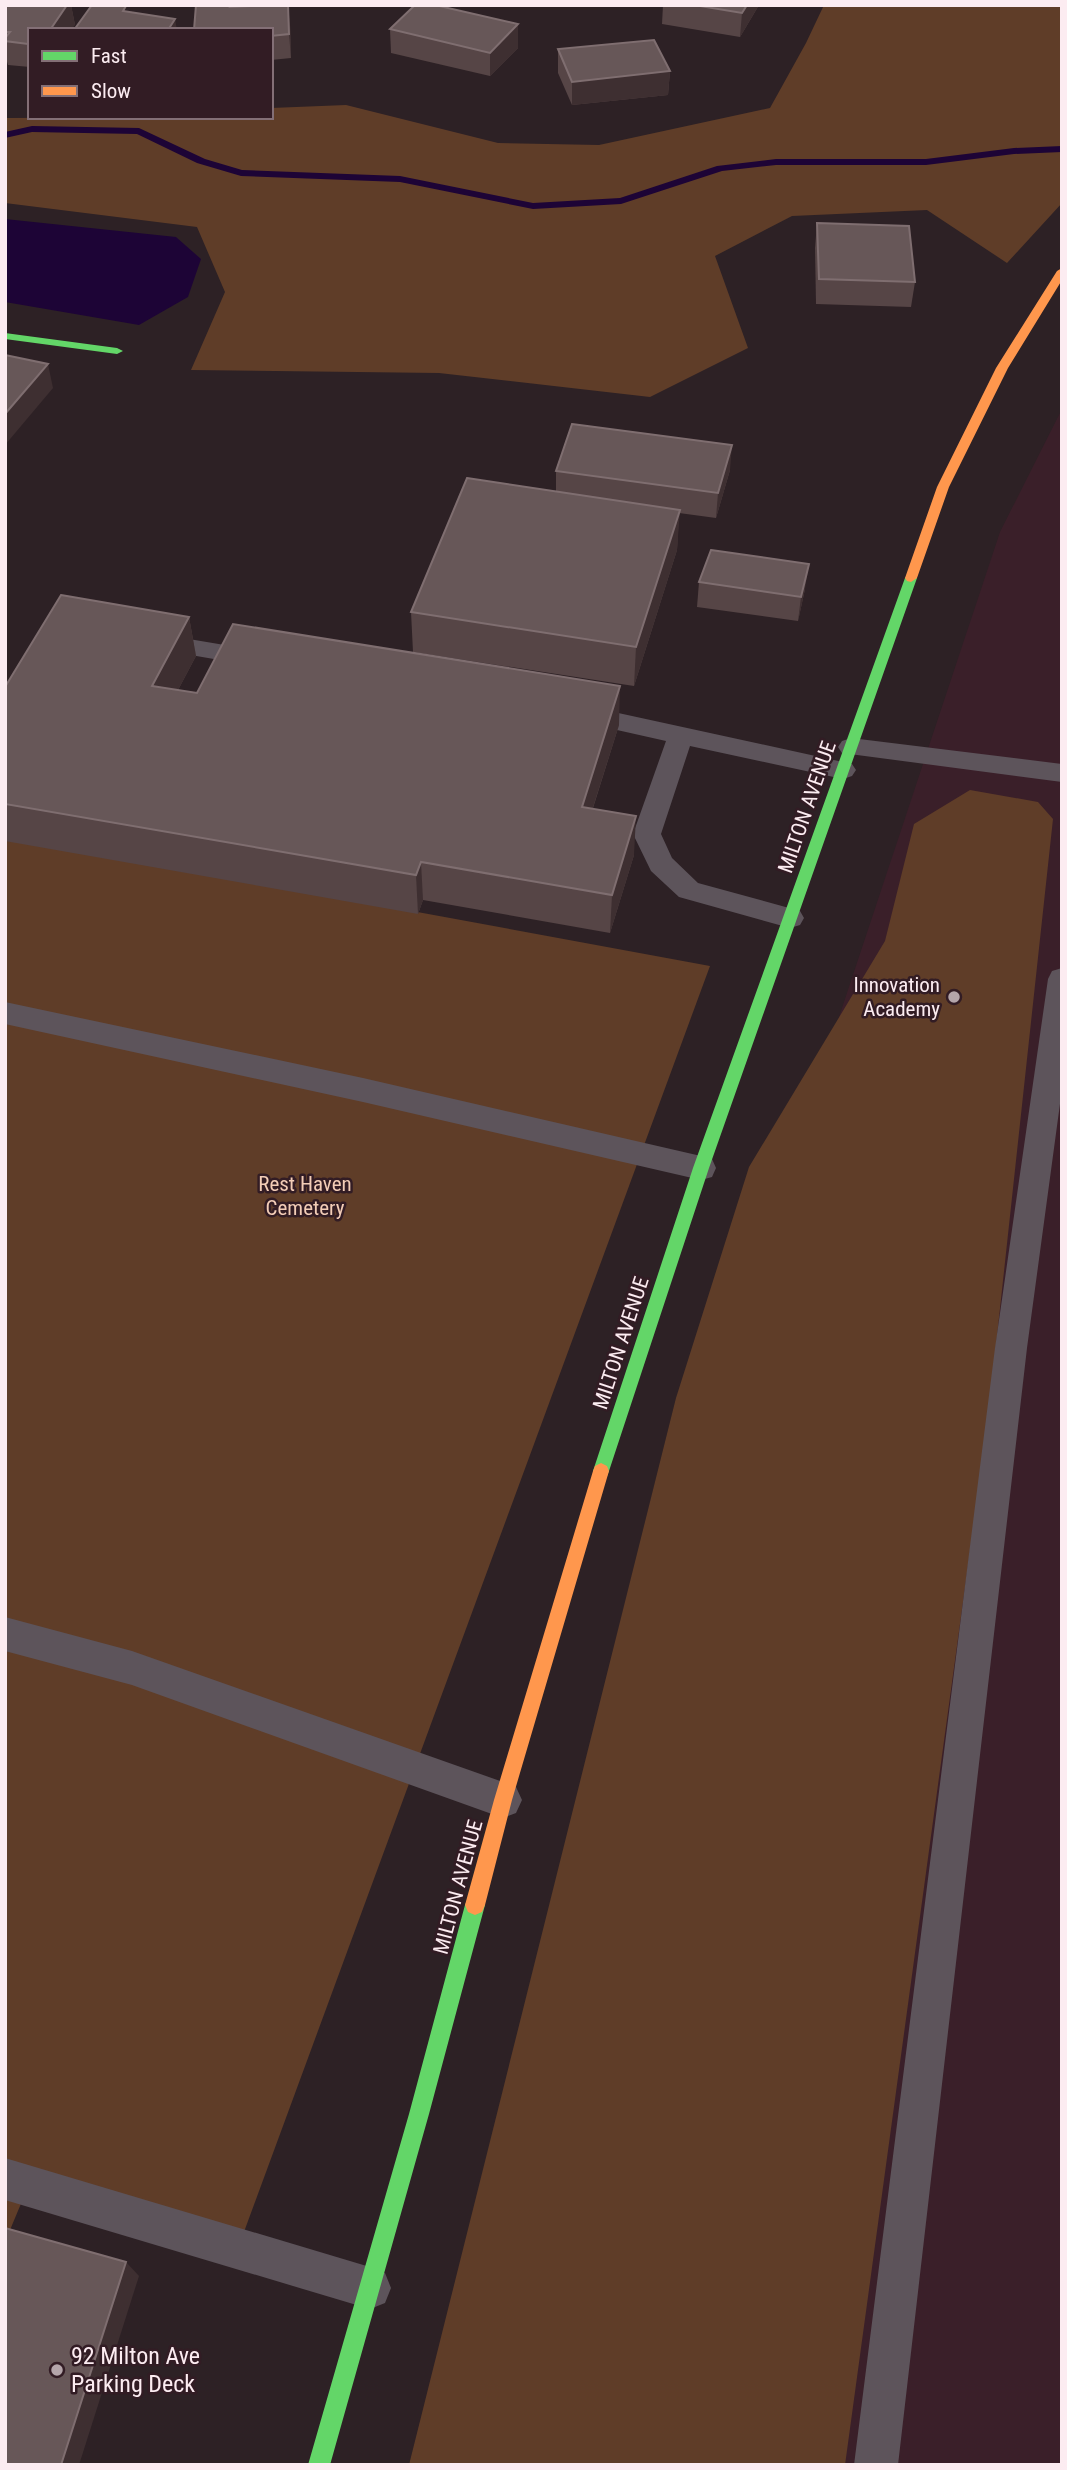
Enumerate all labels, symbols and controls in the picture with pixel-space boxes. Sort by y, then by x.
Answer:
legend [28,28,273,119]
text: Fast [91,44,127,68]
text: Slow [91,79,131,103]
street label: MILTON AVENUE [773,738,841,876]
place label: Innovation Academy [853,973,940,1021]
marker: Innovation Academy [946,989,962,1005]
park label: Rest Haven Cemetery [258,1172,352,1220]
street label: MILTON AVENUE [588,1274,654,1412]
street label: MILTON AVENUE [429,1817,487,1957]
place label: 92 Milton Ave Parking Deck [71,2342,200,2398]
marker: 92 Milton Ave Parking Deck [49,2362,65,2378]

